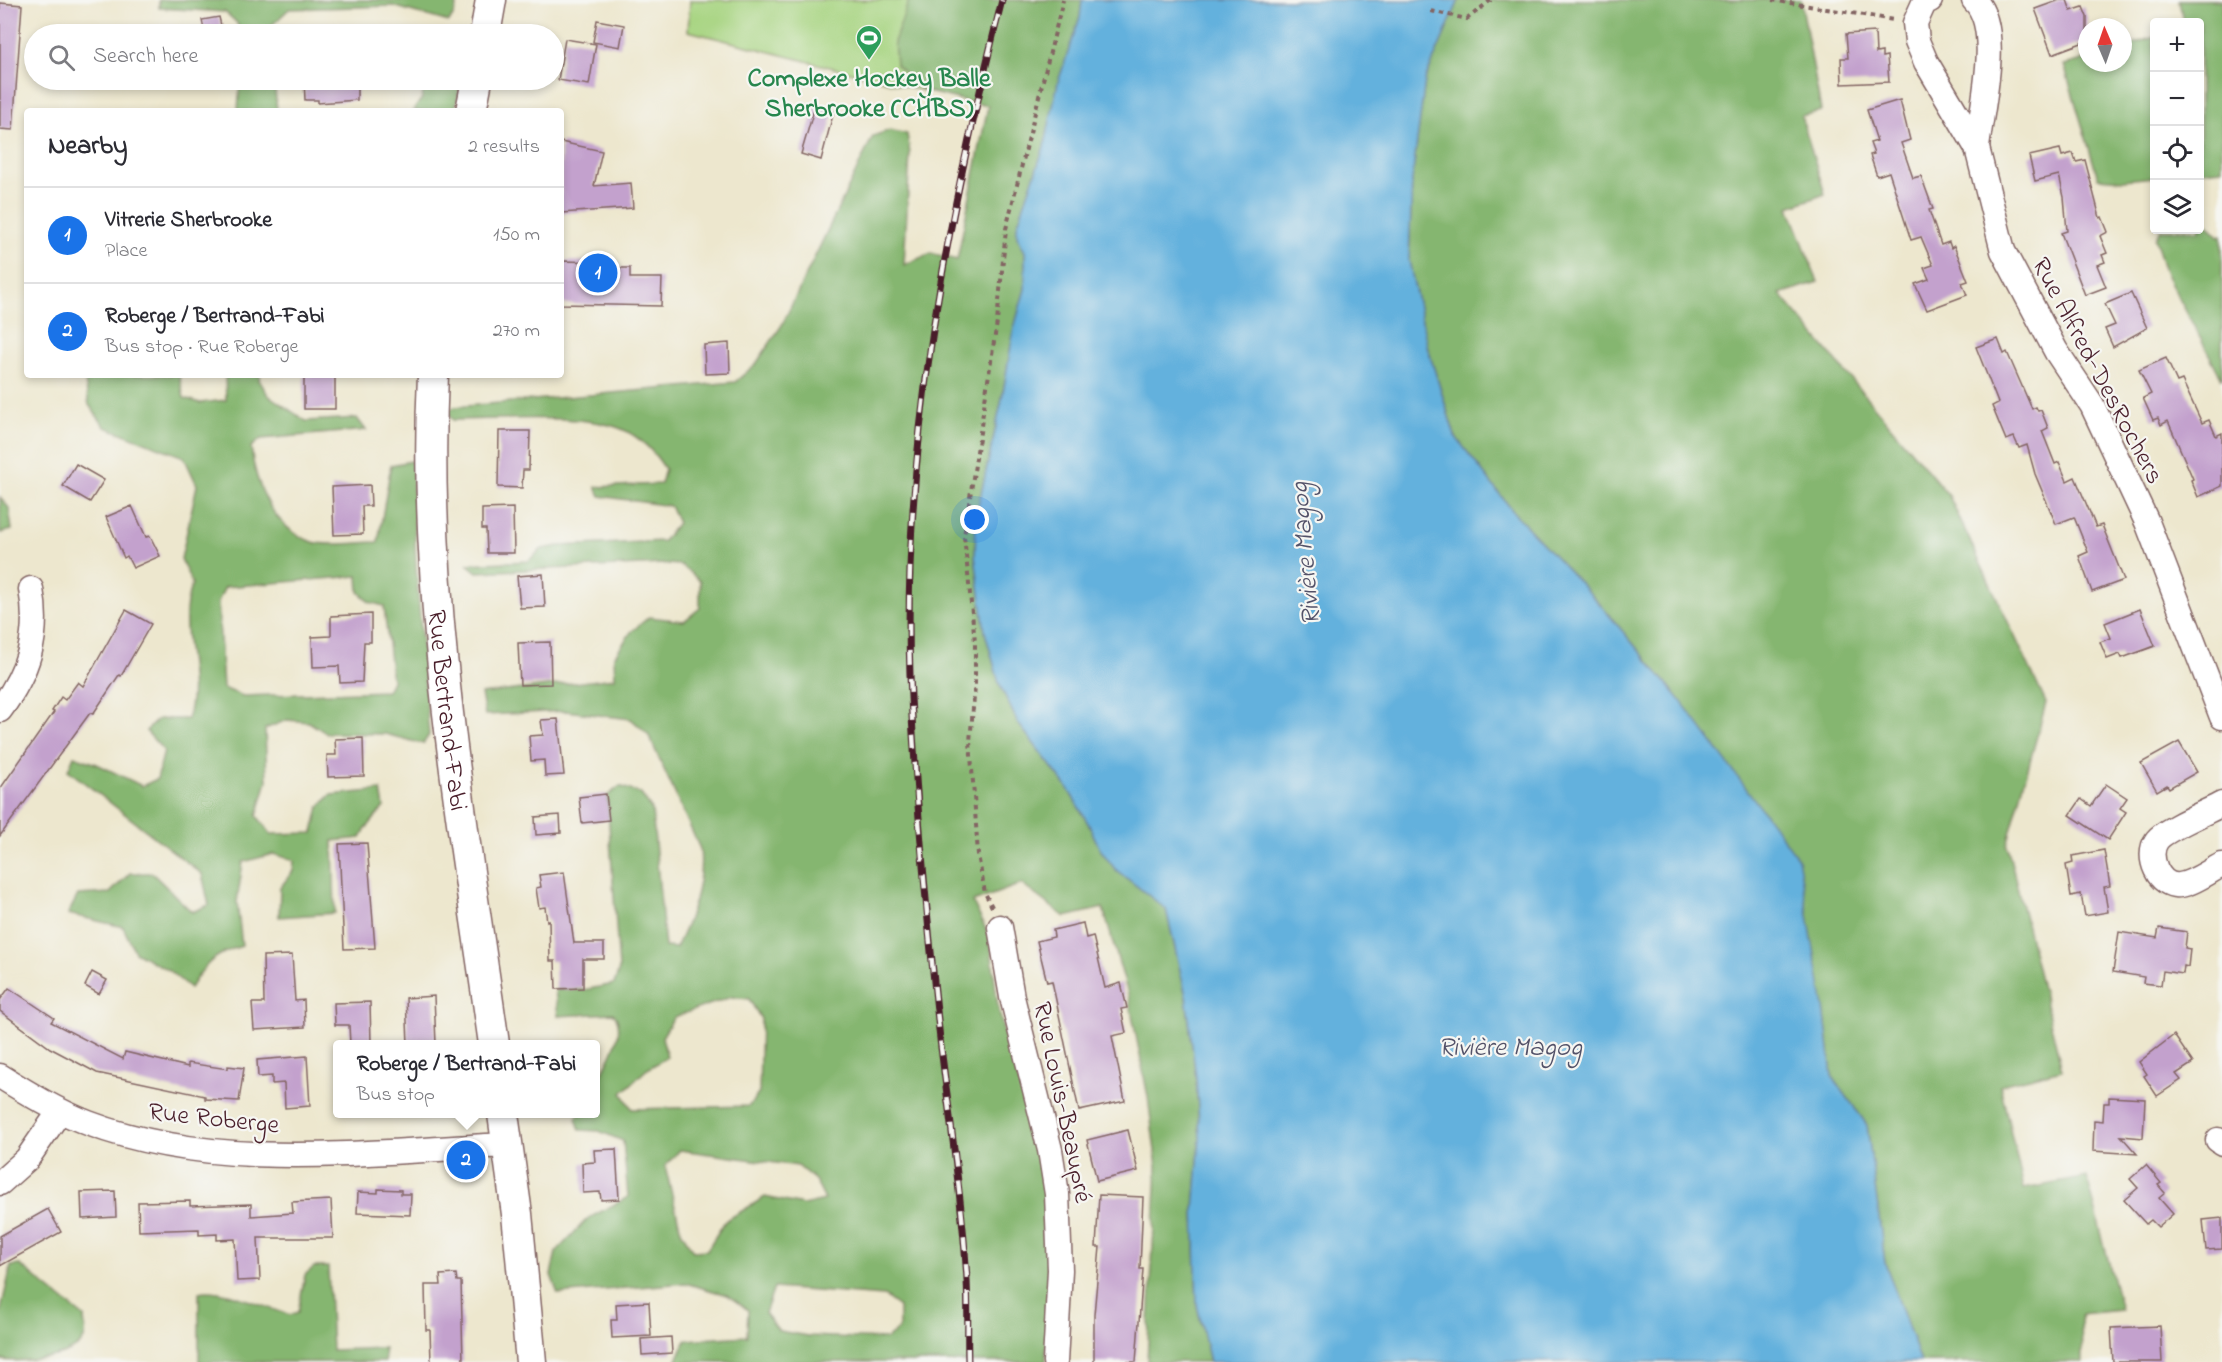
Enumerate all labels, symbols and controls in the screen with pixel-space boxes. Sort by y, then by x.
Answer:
north arrow [2078,18,2132,72]
map controls [2150,18,2204,234]
button: + [2150,18,2204,72]
sports icon: Complexe Hockey Balle Sherbrooke (CHBS) [854,23,884,61]
search box [24,24,564,90]
icon: search [45,41,78,74]
text: Search here [93,41,198,73]
place label: Complexe Hockey Balle Sherbrooke (CHBS) [747,61,992,129]
button: − [2150,72,2204,126]
button: locate [2150,126,2204,180]
text: Nearby [48,128,127,166]
text: 2 results [468,133,540,162]
button: layers [2150,180,2204,234]
text: Vitrerie Sherbrooke [105,205,272,237]
text: 1 [64,221,71,250]
text: 150 m [493,221,540,250]
text: Place [105,237,147,266]
pin: 1 [578,250,618,296]
street label: Rue Alfred-DesRochers [2020,251,2172,491]
text: Roberge / Bertrand-Fabi [105,301,325,333]
text: 2 [63,317,72,346]
text: 270 m [493,317,540,346]
text: Bus stop · Rue Roberge [105,333,298,362]
water label: Rivière Magog [1281,480,1333,627]
your location [960,505,989,534]
street label: Rue Bertrand-Fabi [416,608,476,813]
street label: Rue Louis-Beaupré [1021,999,1101,1207]
water label: Rivière Magog [1438,1029,1583,1069]
popup [333,1040,600,1118]
text: Roberge / Bertrand-Fabi [357,1049,576,1081]
text: Bus stop [357,1081,435,1110]
street label: Rue Roberge [146,1094,281,1146]
pin: 2 [446,1138,486,1182]

